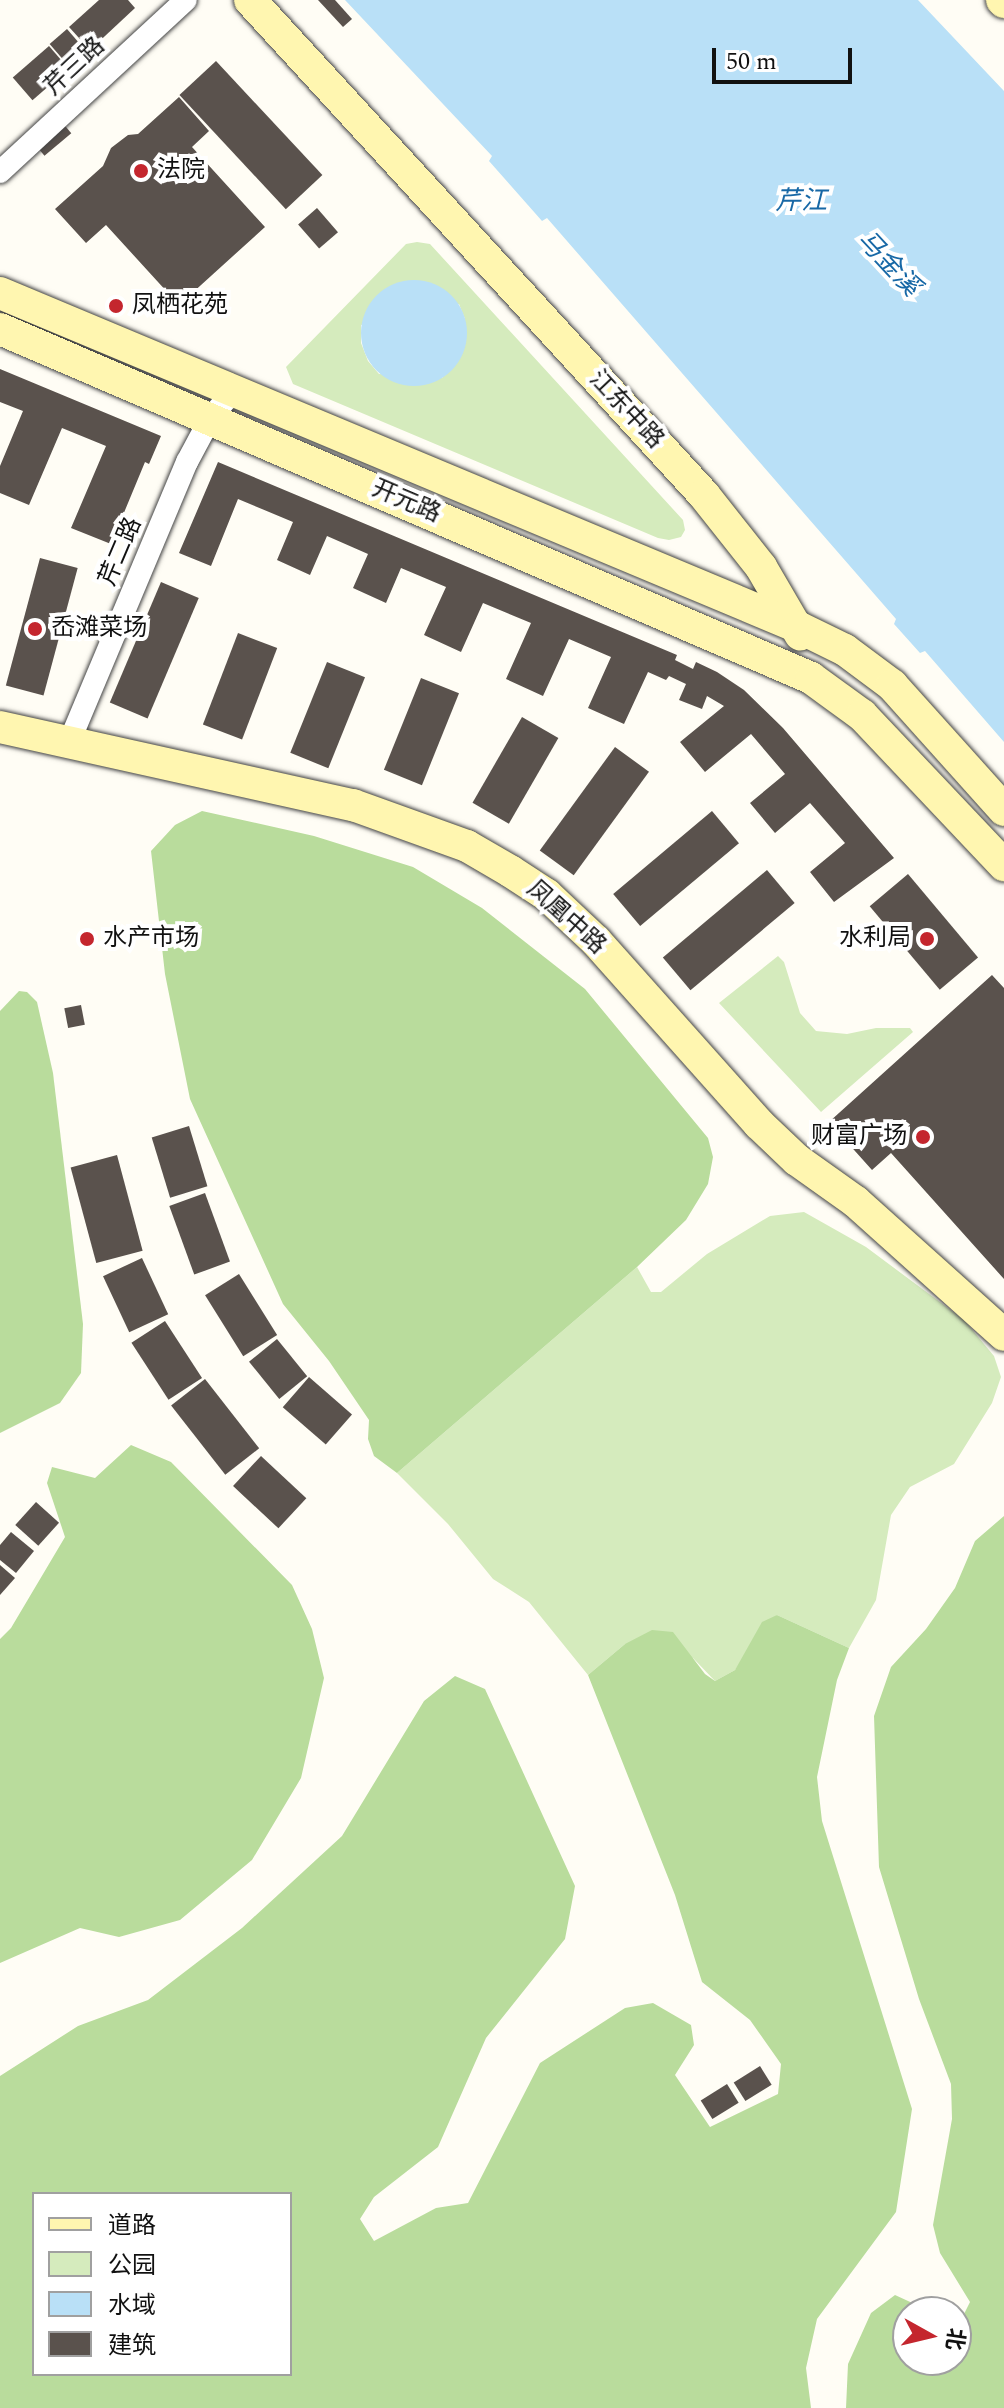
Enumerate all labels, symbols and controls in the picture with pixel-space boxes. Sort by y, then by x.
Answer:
street label: 芹三路 [39,32,111,102]
scale bar [716,32,856,82]
text: 50 m [726,44,777,80]
place label: 法院 [157,157,205,185]
marker: 法院 [132,162,150,180]
water label: 芹江 [775,186,827,218]
water label: 马金溪 [850,225,926,303]
place label: 凤栖花苑 [132,292,228,320]
marker: 凤栖花苑 [107,297,125,315]
street label: 江东中路 [583,365,669,455]
street label: 开元路 [367,475,445,529]
street label: 芹二路 [94,513,148,591]
place label: 岙滩菜场 [51,615,147,643]
marker: 岙滩菜场 [26,620,44,638]
street label: 凤凰中路 [521,875,611,961]
place label: 水产市场 [103,925,199,953]
place label: 水利局 [839,925,911,953]
marker: 水产市场 [78,930,96,948]
marker: 水利局 [918,930,936,948]
place label: 财富广场 [811,1123,907,1151]
marker: 财富广场 [914,1128,932,1146]
legend [32,2192,292,2376]
text: 道路 [108,2208,156,2244]
text: 公园 [108,2248,156,2284]
text: 水域 [108,2288,156,2324]
north arrow [892,2296,972,2376]
text: 北 [936,2326,972,2352]
text: 建筑 [108,2328,156,2364]

